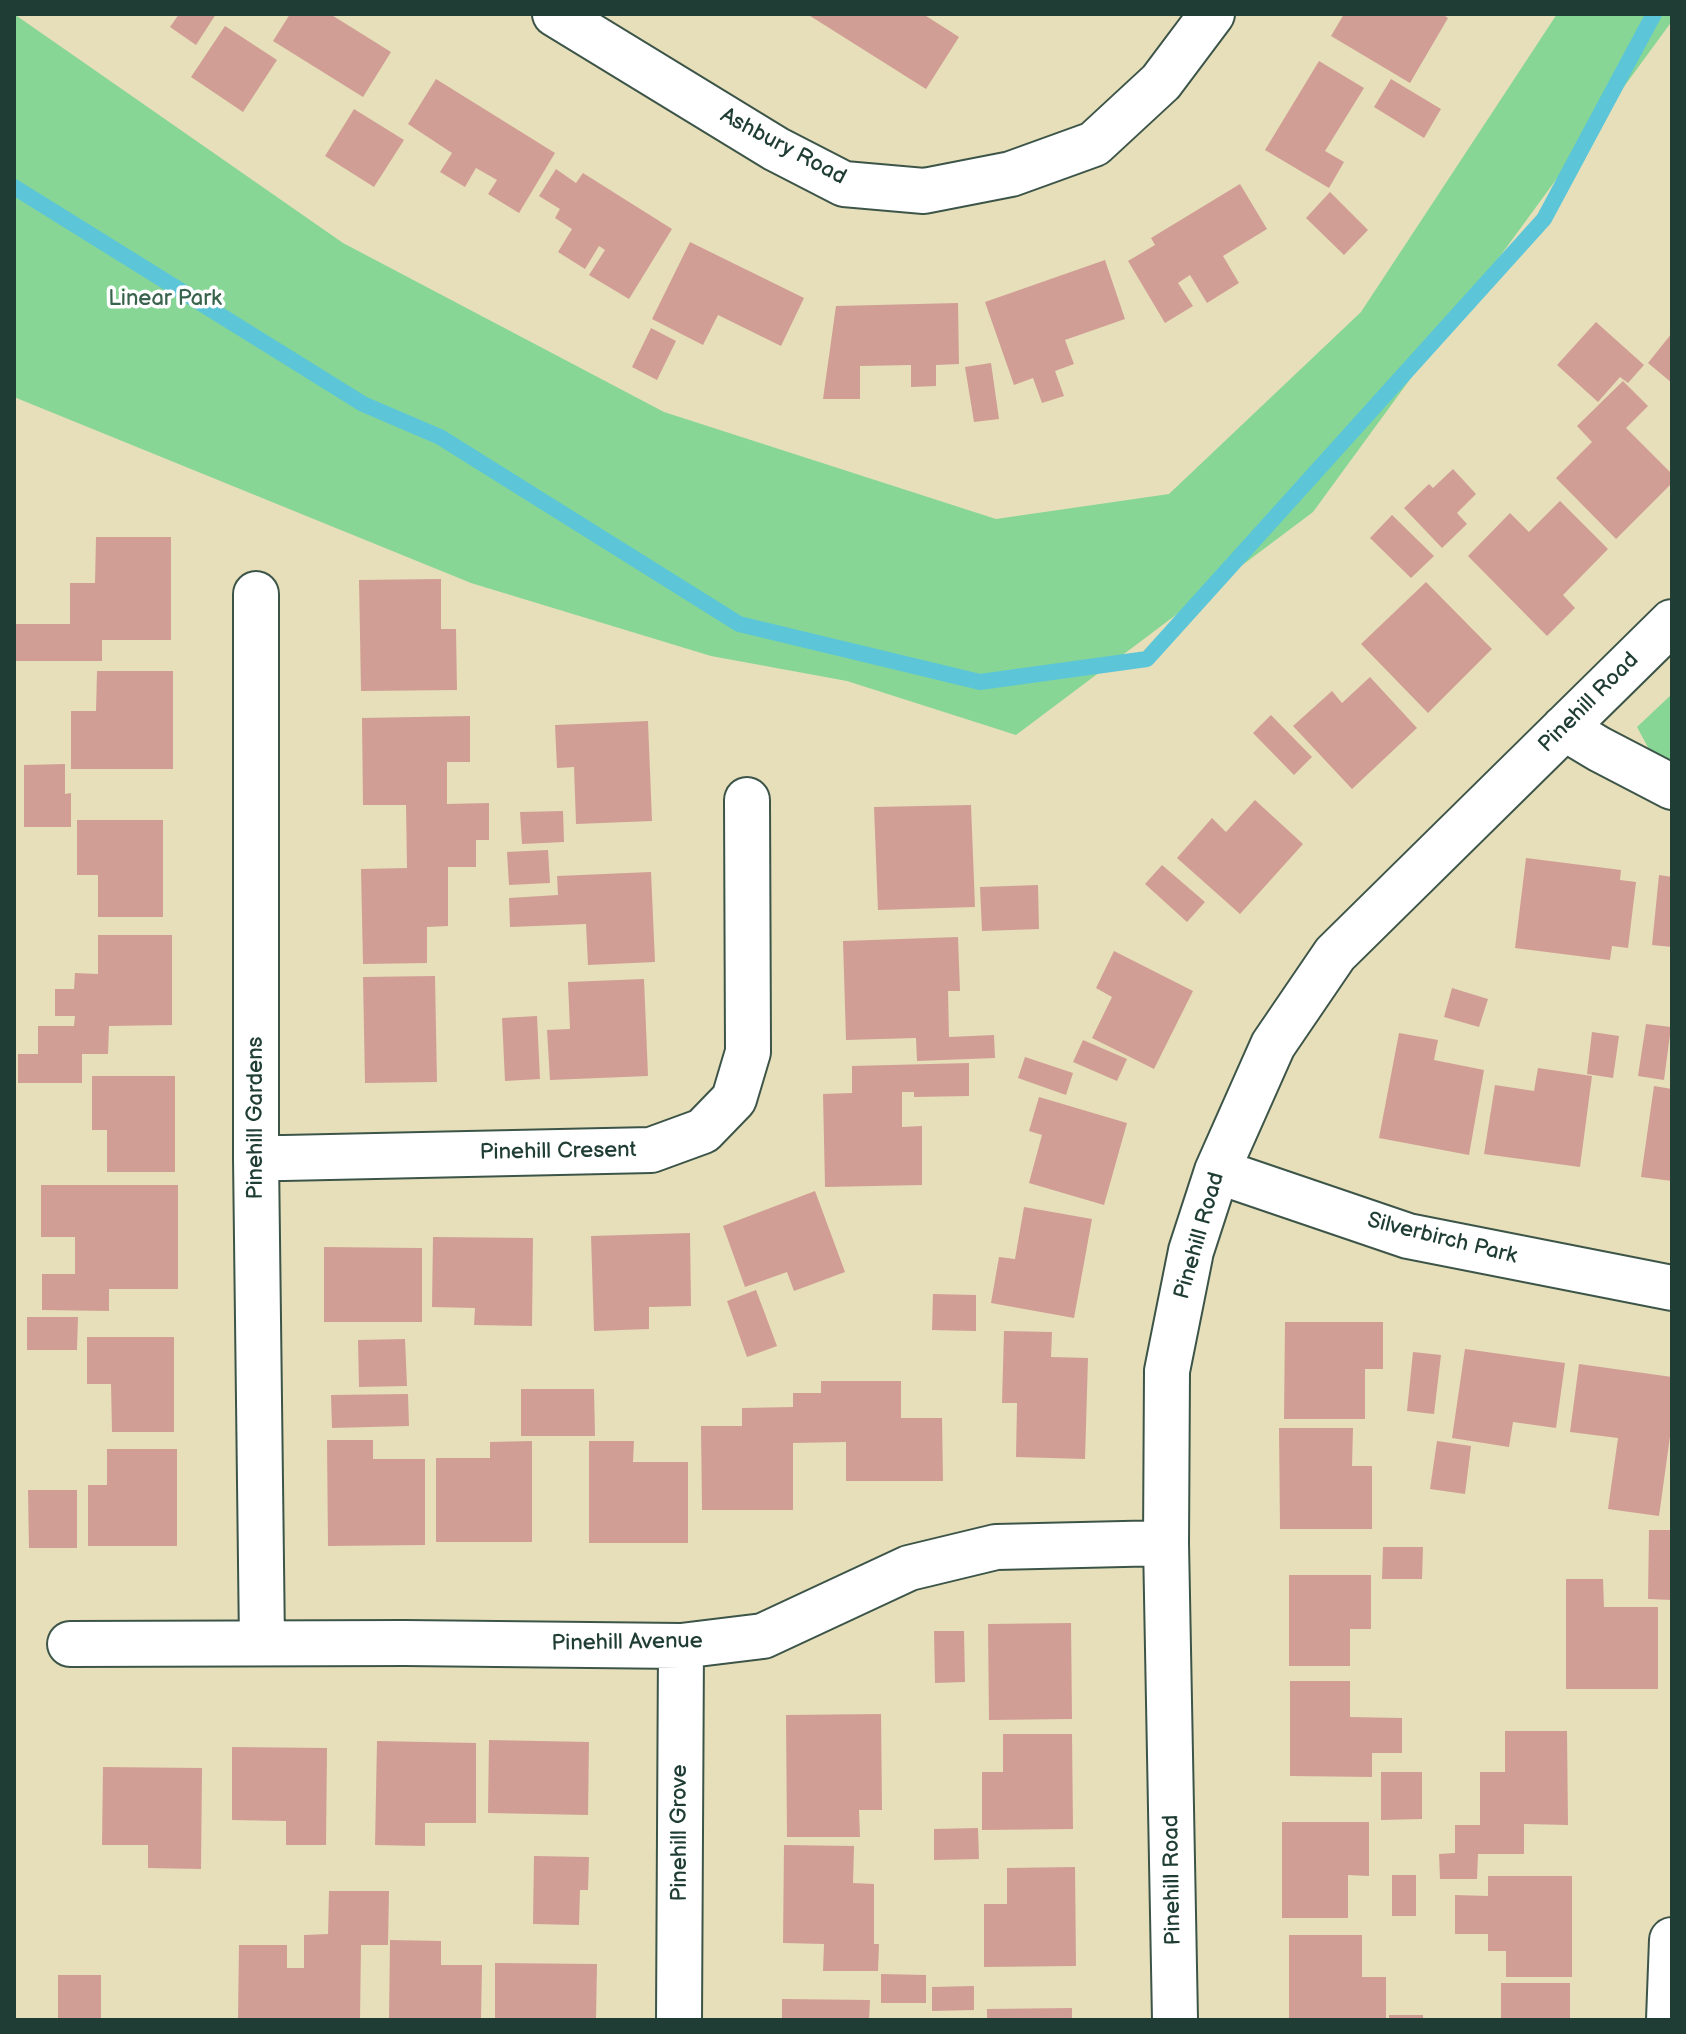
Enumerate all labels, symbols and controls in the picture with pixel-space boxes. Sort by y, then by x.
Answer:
street label: Ashbury Road [716,103,850,191]
park label: Linear Park [108,286,222,312]
street label: Pinehill Road [1533,647,1645,759]
street label: Pinehill Gardens [243,1037,269,1199]
street label: Pinehill Cresent [479,1137,637,1167]
street label: Pinehill Road [1169,1170,1231,1302]
street label: Silverbirch Park [1364,1208,1520,1270]
street label: Pinehill Avenue [551,1628,703,1658]
street label: Pinehill Grove [667,1764,693,1902]
street label: Pinehill Road [1159,1814,1187,1946]

